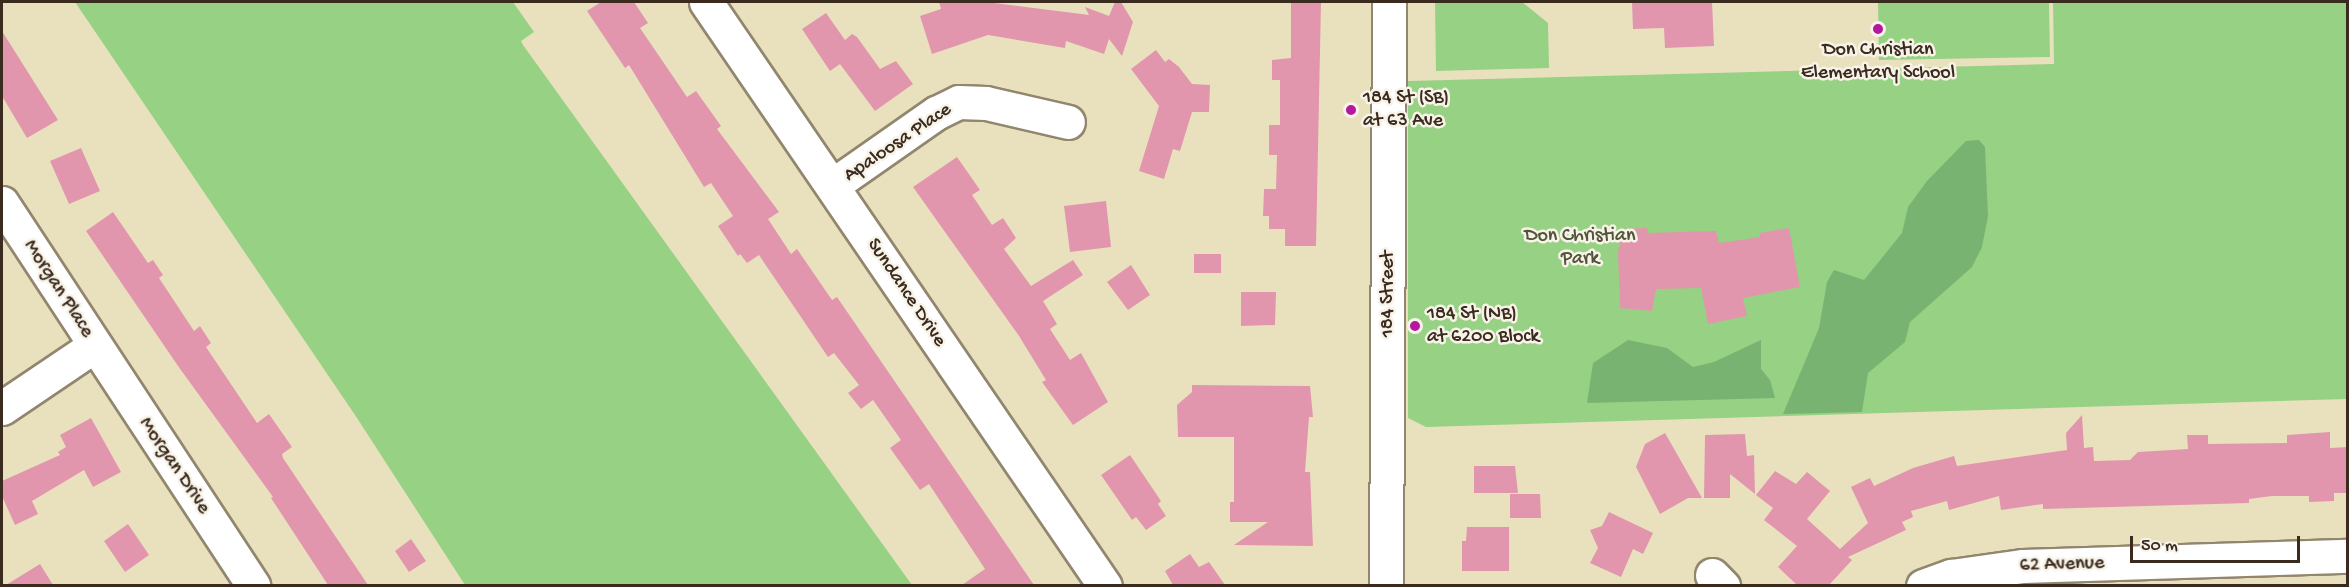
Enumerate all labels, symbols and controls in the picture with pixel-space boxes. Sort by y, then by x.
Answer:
marker: Don Christian Elementary School [1871,22,1885,36]
place label: Don Christian Elementary School [1801,38,1955,85]
place label: 184 St (SB) at 63 Ave [1363,86,1449,133]
street label: Apaloosa Place [840,98,956,188]
marker: 184 St (SB) at 63 Ave [1344,103,1358,117]
park label: Don Christian Park [1524,225,1636,272]
street label: Sundance Drive [861,234,951,352]
street label: Morgan Place [18,236,98,342]
street label: 184 Street [1376,251,1400,337]
place label: 184 St (NB) at 6200 Block [1427,302,1539,349]
marker: 184 St (NB) at 6200 Block [1408,319,1422,333]
street label: Morgan Drive [133,413,215,519]
scale bar [2133,524,2302,562]
text: 50 m [2141,536,2178,557]
street label: 62 Avenue [2019,552,2105,578]

